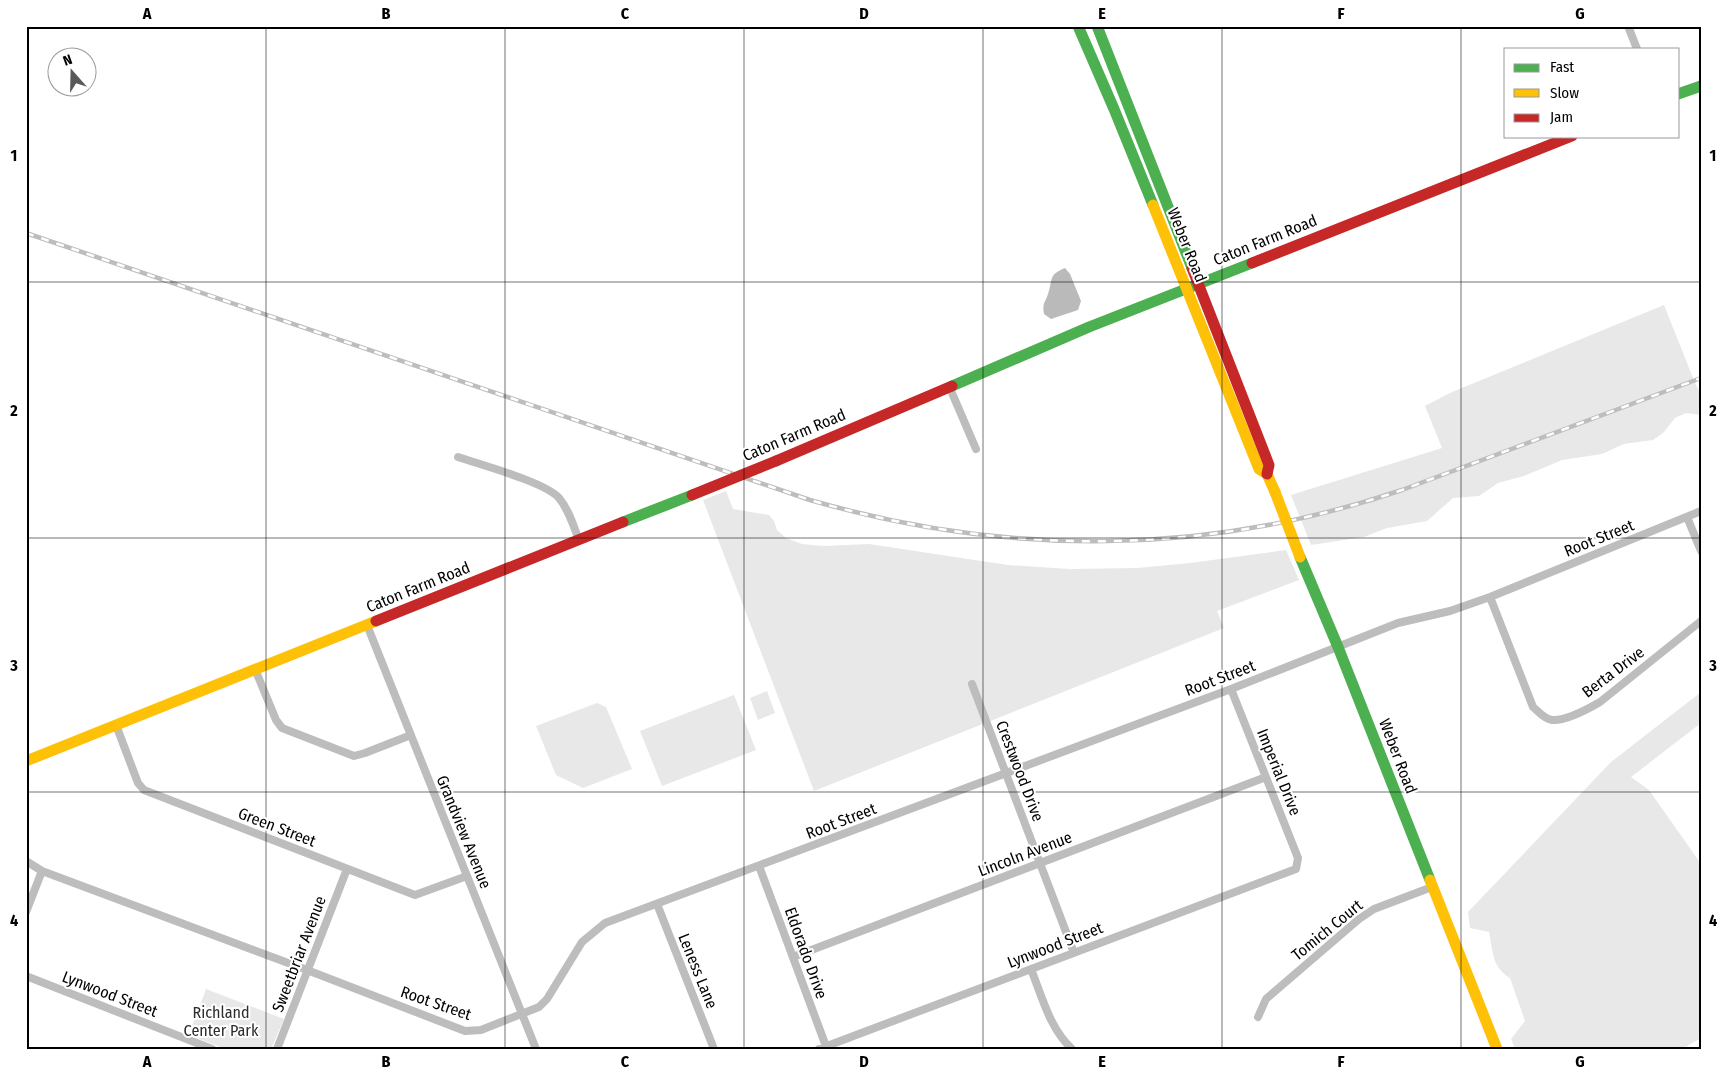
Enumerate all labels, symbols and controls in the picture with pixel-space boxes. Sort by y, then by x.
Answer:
text: A [142,4,152,23]
text: B [382,4,391,23]
text: C [621,4,630,23]
text: D [859,4,869,23]
text: E [1098,4,1106,23]
text: F [1337,4,1345,23]
text: G [1575,4,1585,23]
north arrow [48,48,98,98]
legend [1504,48,1680,138]
text: N [61,51,75,70]
text: Fast [1550,58,1574,76]
text: Slow [1550,84,1579,102]
text: Jam [1550,108,1573,126]
text: 1 [11,146,17,165]
text: 1 [1710,146,1716,165]
street label: Weber Road [1163,205,1211,285]
street label: Caton Farm Road [1210,211,1320,269]
text: 2 [9,401,18,420]
text: 2 [1708,401,1717,420]
street label: Caton Farm Road [740,405,848,465]
street label: Root Street [1561,515,1637,561]
street label: Caton Farm Road [363,558,473,616]
street label: Berta Drive [1578,642,1648,702]
text: 3 [9,656,18,675]
street label: Root Street [1182,656,1258,700]
text: 3 [1708,656,1717,675]
street label: Weber Road [1375,716,1421,796]
street label: Crestwood Drive [992,718,1048,824]
street label: Imperial Drive [1253,726,1305,818]
street label: Grandview Avenue [433,773,495,891]
street label: Root Street [803,799,879,843]
street label: Green Street [235,803,319,851]
street label: Lincoln Avenue [975,827,1075,881]
street label: Sweetbriar Avenue [268,893,330,1015]
street label: Tomich Court [1288,895,1367,964]
street label: Eldorado Drive [781,905,831,1001]
text: 4 [10,911,18,930]
text: 4 [1709,911,1717,930]
street label: Lynwood Street [1005,918,1106,972]
street label: Leness Lane [674,931,722,1011]
street label: Lynwood Street [60,967,161,1021]
street label: Root Street [398,982,475,1024]
park label: Richland Center Park [184,1003,259,1040]
text: A [142,1052,152,1071]
text: B [382,1052,391,1071]
text: C [621,1052,630,1071]
text: D [859,1052,869,1071]
text: E [1098,1052,1106,1071]
text: F [1337,1052,1345,1071]
text: G [1575,1052,1585,1071]

